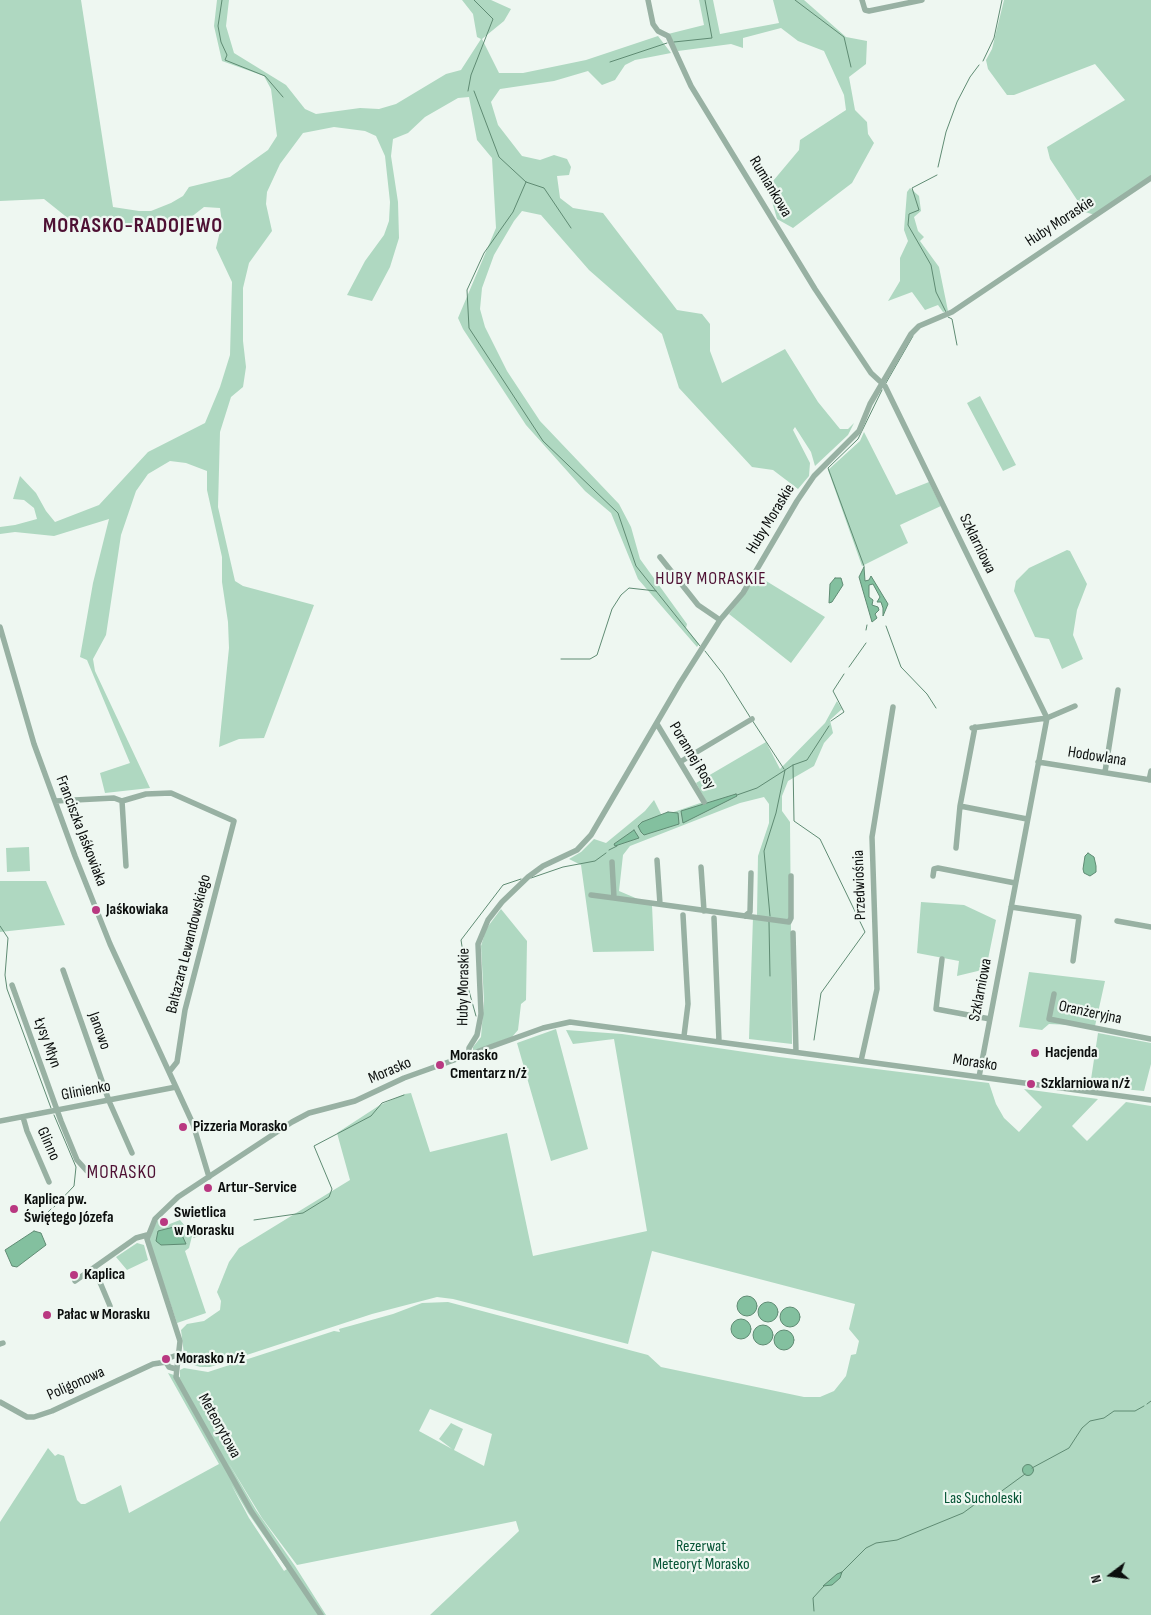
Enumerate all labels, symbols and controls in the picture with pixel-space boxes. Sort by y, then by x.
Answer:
street label: Rumiankowa [744,153,796,221]
street label: Huby Moraskie [1022,193,1098,251]
district label: MORASKO-RADOJEWO [41,214,225,240]
street label: Huby Moraskie [743,481,799,557]
street label: Szklarniowa [954,511,1000,577]
district label: HUBY MORASKIE [654,568,768,590]
street label: Porannej Rosy [664,719,720,793]
street label: Hodowlana [1066,743,1128,771]
street label: Franciszka Jaśkowiaka [51,773,111,889]
street label: Przedwiośnia [849,850,871,920]
street label: Baltazara Lewandowskiego [162,873,216,1015]
place label: Jaśkowiaka [106,900,168,920]
marker: Jaśkowiaka [90,904,102,916]
street label: Huby Moraskie [454,948,474,1026]
street label: Szklarniowa [965,957,997,1023]
street label: Oranżeryjna [1057,997,1123,1029]
street label: Janowo [83,1010,115,1052]
street label: Łysy Młyn [29,1015,65,1071]
place label: Hacjenda [1045,1043,1098,1063]
place label: Morasko Cmentarz n/ż [450,1046,527,1084]
marker: Hacjenda [1029,1047,1041,1059]
street label: Morasko [951,1050,999,1076]
street label: Morasko [366,1053,414,1089]
marker: Morasko Cmentarz n/ż [434,1059,446,1071]
place label: Szklarniowa n/ż [1041,1074,1130,1094]
street label: Glinienko [60,1077,112,1105]
marker: Szklarniowa n/ż [1025,1078,1037,1090]
place label: Pizzeria Morasko [193,1117,288,1137]
marker: Pizzeria Morasko [177,1121,189,1133]
street label: Glinno [32,1124,64,1164]
district label: MORASKO [86,1162,158,1184]
place label: Artur-Service [218,1178,297,1198]
marker: Artur-Service [202,1182,214,1194]
place label: Kaplica pw. Świętego Józefa [24,1190,114,1228]
marker: Kaplica pw. Świętego Józefa [8,1203,20,1215]
place label: Swietlica w Morasku [174,1203,234,1241]
marker: Swietlica w Morasku [158,1216,170,1228]
place label: Kaplica [84,1265,125,1285]
marker: Kaplica [68,1269,80,1281]
place label: Pałac w Morasku [57,1305,150,1325]
marker: Pałac w Morasku [41,1309,53,1321]
place label: Morasko n/ż [176,1349,245,1369]
marker: Morasko n/ż [160,1353,172,1365]
street label: Poligonowa [44,1363,108,1405]
street label: Meteorytowa [193,1390,245,1462]
park label: Las Sucholeski [944,1489,1022,1509]
park label: Rezerwat Meteoryt Morasko [652,1537,750,1575]
north arrow [1086,1550,1136,1600]
text: N [1087,1573,1105,1585]

